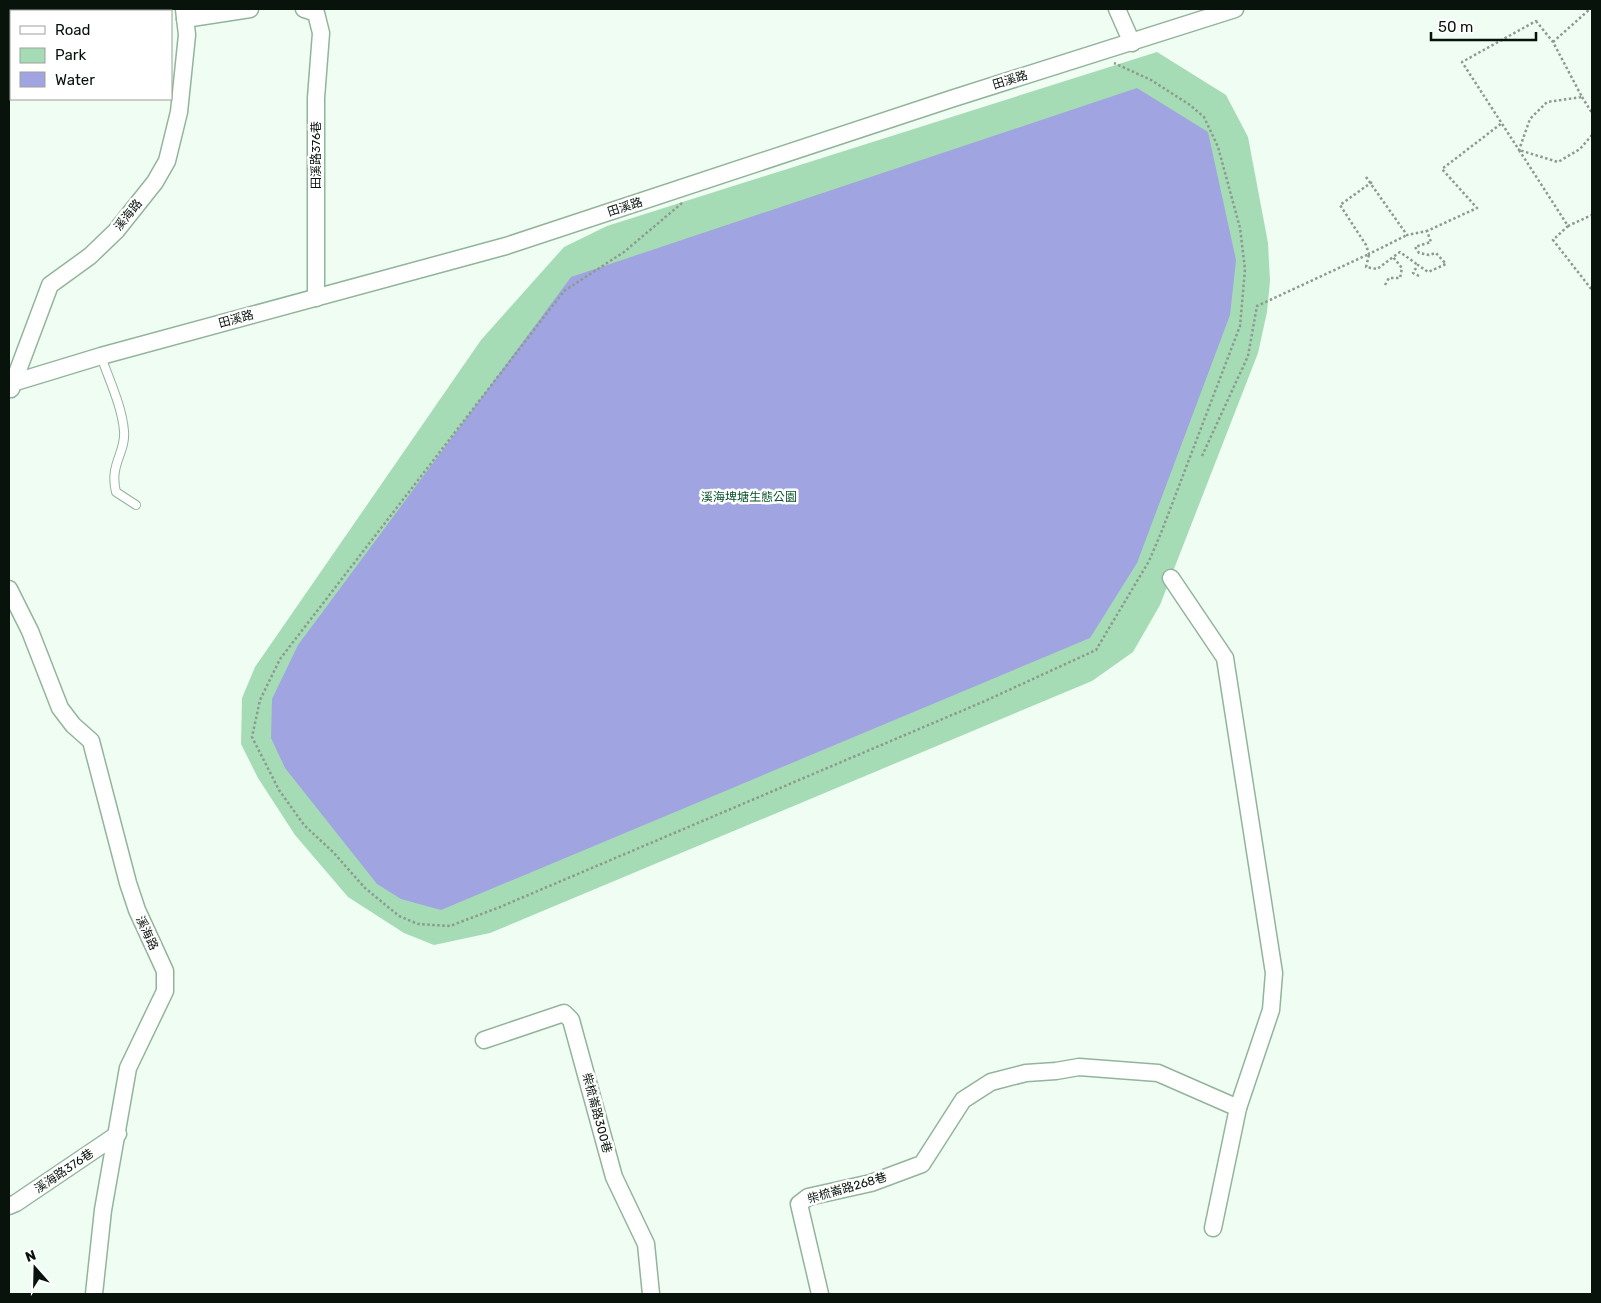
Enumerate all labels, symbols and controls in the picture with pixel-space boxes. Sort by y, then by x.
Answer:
legend [10,10,172,100]
scale bar [1431,10,1536,42]
text: 50 m [1438,18,1473,36]
text: Road [55,21,91,39]
text: Park [55,46,86,64]
street label: 田溪路 [991,68,1029,92]
text: Water [55,71,95,89]
street label: 田溪路376巷 [309,121,323,189]
street label: 田溪路 [606,195,644,219]
street label: 溪海路 [111,197,145,233]
street label: 田溪路 [217,308,255,330]
park label: 溪海埤塘生態公園 [701,490,797,504]
street label: 溪海路 [133,914,161,952]
street label: 柴梳崙路300巷 [580,1071,614,1155]
street label: 溪海路376巷 [32,1146,96,1196]
street label: 柴梳崙路268巷 [806,1170,888,1206]
north arrow [10,1243,60,1293]
text: N [23,1247,38,1266]

